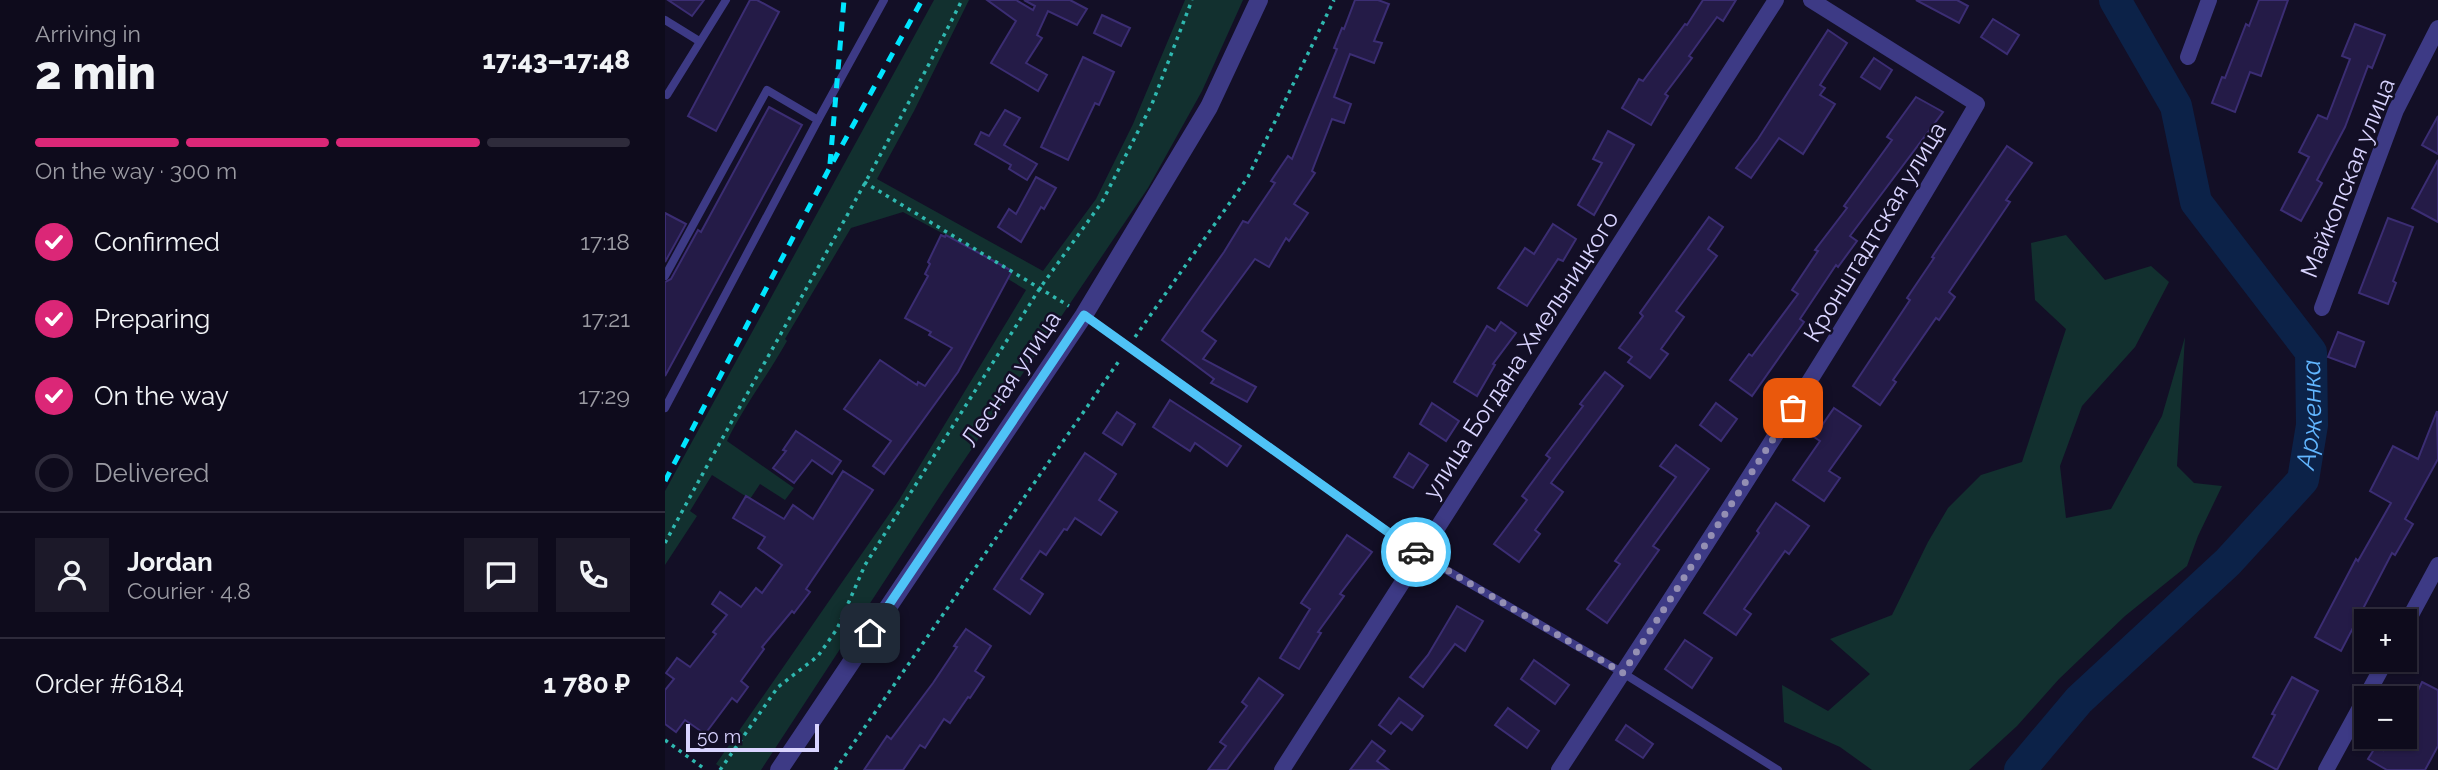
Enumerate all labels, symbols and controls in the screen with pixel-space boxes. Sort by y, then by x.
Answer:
text: Arriving in [35,20,141,47]
text: 17:43–17:48 [482,45,630,75]
text: 2 min [35,46,156,100]
street label: Майкопская улица [2294,74,2401,282]
street label: Кронштадтская улица [1797,116,1952,347]
text: On the way · 300 m [35,157,237,184]
street label: улица Богдана Хмельницкого [1416,205,1625,504]
icon: check [35,223,73,261]
text: Confirmed [94,227,220,257]
text: 17:18 [580,228,630,255]
icon: check [35,300,73,338]
text: Preparing [94,304,210,334]
text: 17:21 [582,305,630,332]
street label: Лесная улица [955,305,1067,452]
water label: Арженка [2290,359,2328,473]
icon: check [35,377,73,415]
pin [1763,378,1823,438]
text: On the way [94,381,229,411]
text: 17:29 [578,382,630,409]
icon: bag [1774,389,1812,427]
text: Delivered [94,458,209,488]
courier [1381,517,1451,587]
icon: car [1397,533,1435,571]
button: person [35,538,109,612]
button: chat [464,538,538,612]
button: phone [556,538,630,612]
text: Jordan [127,547,213,577]
text: Courier · 4.8 [127,577,251,604]
pin [840,603,900,663]
map controls [2354,609,2417,749]
button: + [2354,609,2417,672]
icon: home [851,614,889,652]
text: Order #6184 [35,669,184,699]
text: 1 780 ₽ [543,669,630,699]
button: − [2354,686,2417,749]
scale bar [686,721,819,753]
text: 50 m [697,725,741,747]

